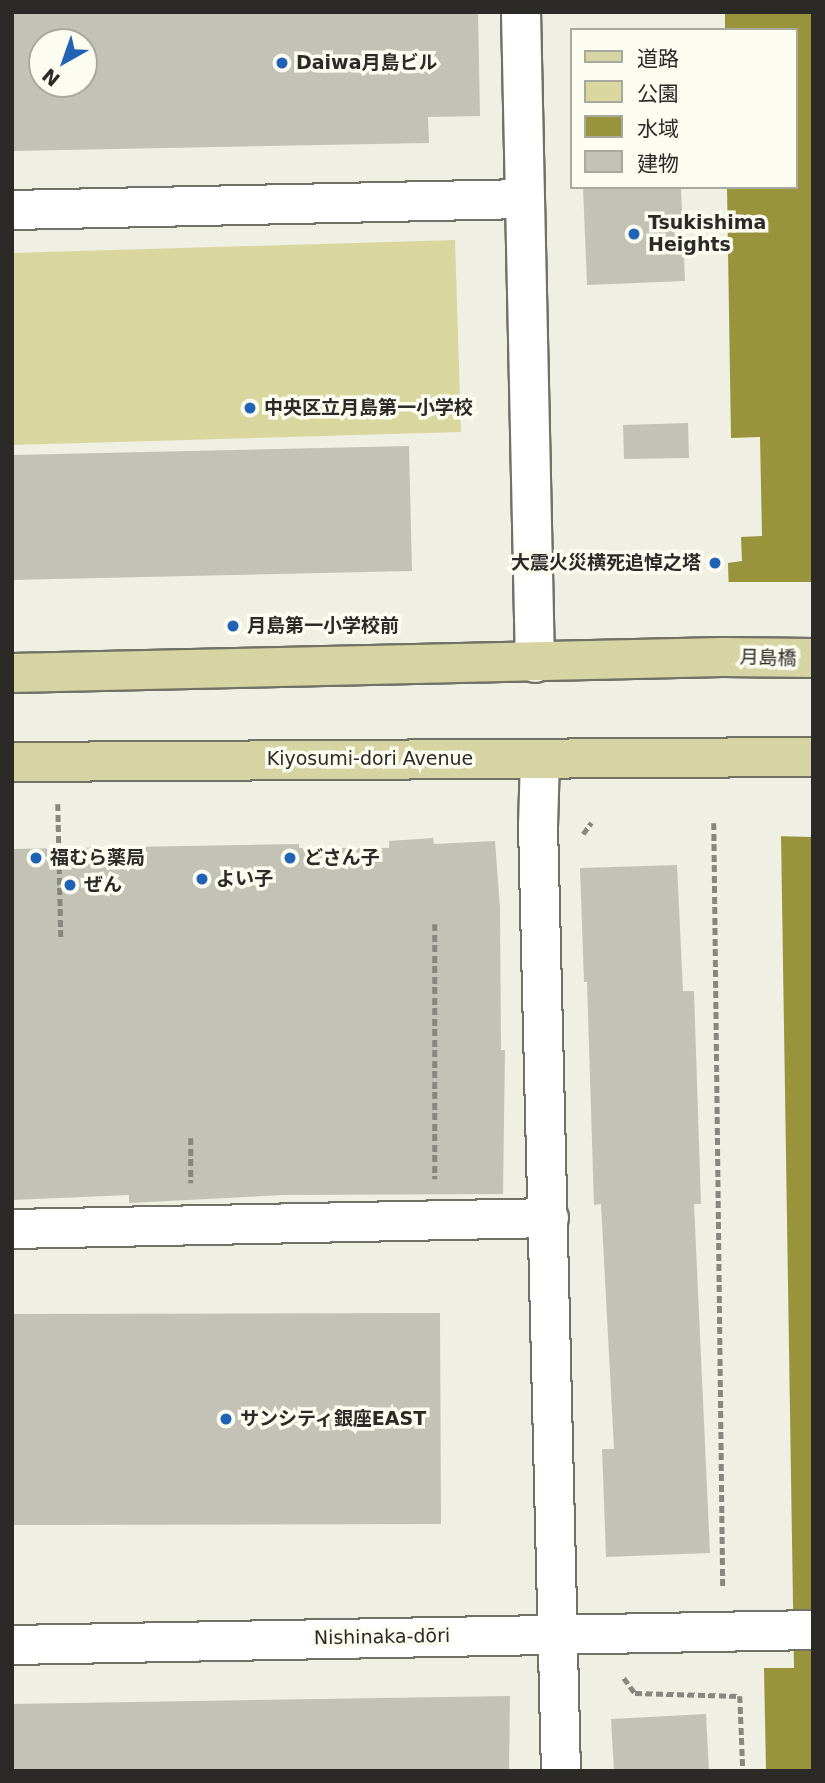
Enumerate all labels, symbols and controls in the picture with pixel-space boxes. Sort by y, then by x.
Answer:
north arrow [28,28,98,98]
legend [570,28,797,189]
text: 道路 [637,47,679,71]
place label: Daiwa月島ビル [296,52,437,74]
marker: Daiwa月島ビル [274,55,290,71]
text: N [38,64,64,91]
text: 公園 [637,82,679,106]
text: 水域 [637,117,679,141]
text: 建物 [637,152,679,176]
place label: Tsukishima Heights [648,212,766,256]
marker: Tsukishima Heights [626,226,642,242]
place label: 中央区立月島第一小学校 [264,397,473,419]
marker: 中央区立月島第一小学校 [242,400,258,416]
place label: 大震火災横死追悼之塔 [511,552,701,574]
marker: 大震火災横死追悼之塔 [707,555,723,571]
place label: 月島第一小学校前 [247,615,399,637]
marker: 月島第一小学校前 [225,618,241,634]
street label: 月島橋 [739,646,797,670]
street label: Kiyosumi-dori Avenue [267,748,473,770]
place label: 福むら薬局 [50,847,145,869]
place label: どさん子 [304,847,380,869]
marker: 福むら薬局 [28,850,44,866]
marker: どさん子 [282,850,298,866]
place label: よい子 [216,868,273,890]
marker: よい子 [194,871,210,887]
place label: ぜん [84,874,122,896]
marker: ぜん [62,877,78,893]
place label: サンシティ銀座EAST [240,1408,427,1430]
marker: サンシティ銀座EAST [218,1411,234,1427]
street label: Nishinaka-dōri [314,1624,450,1650]

